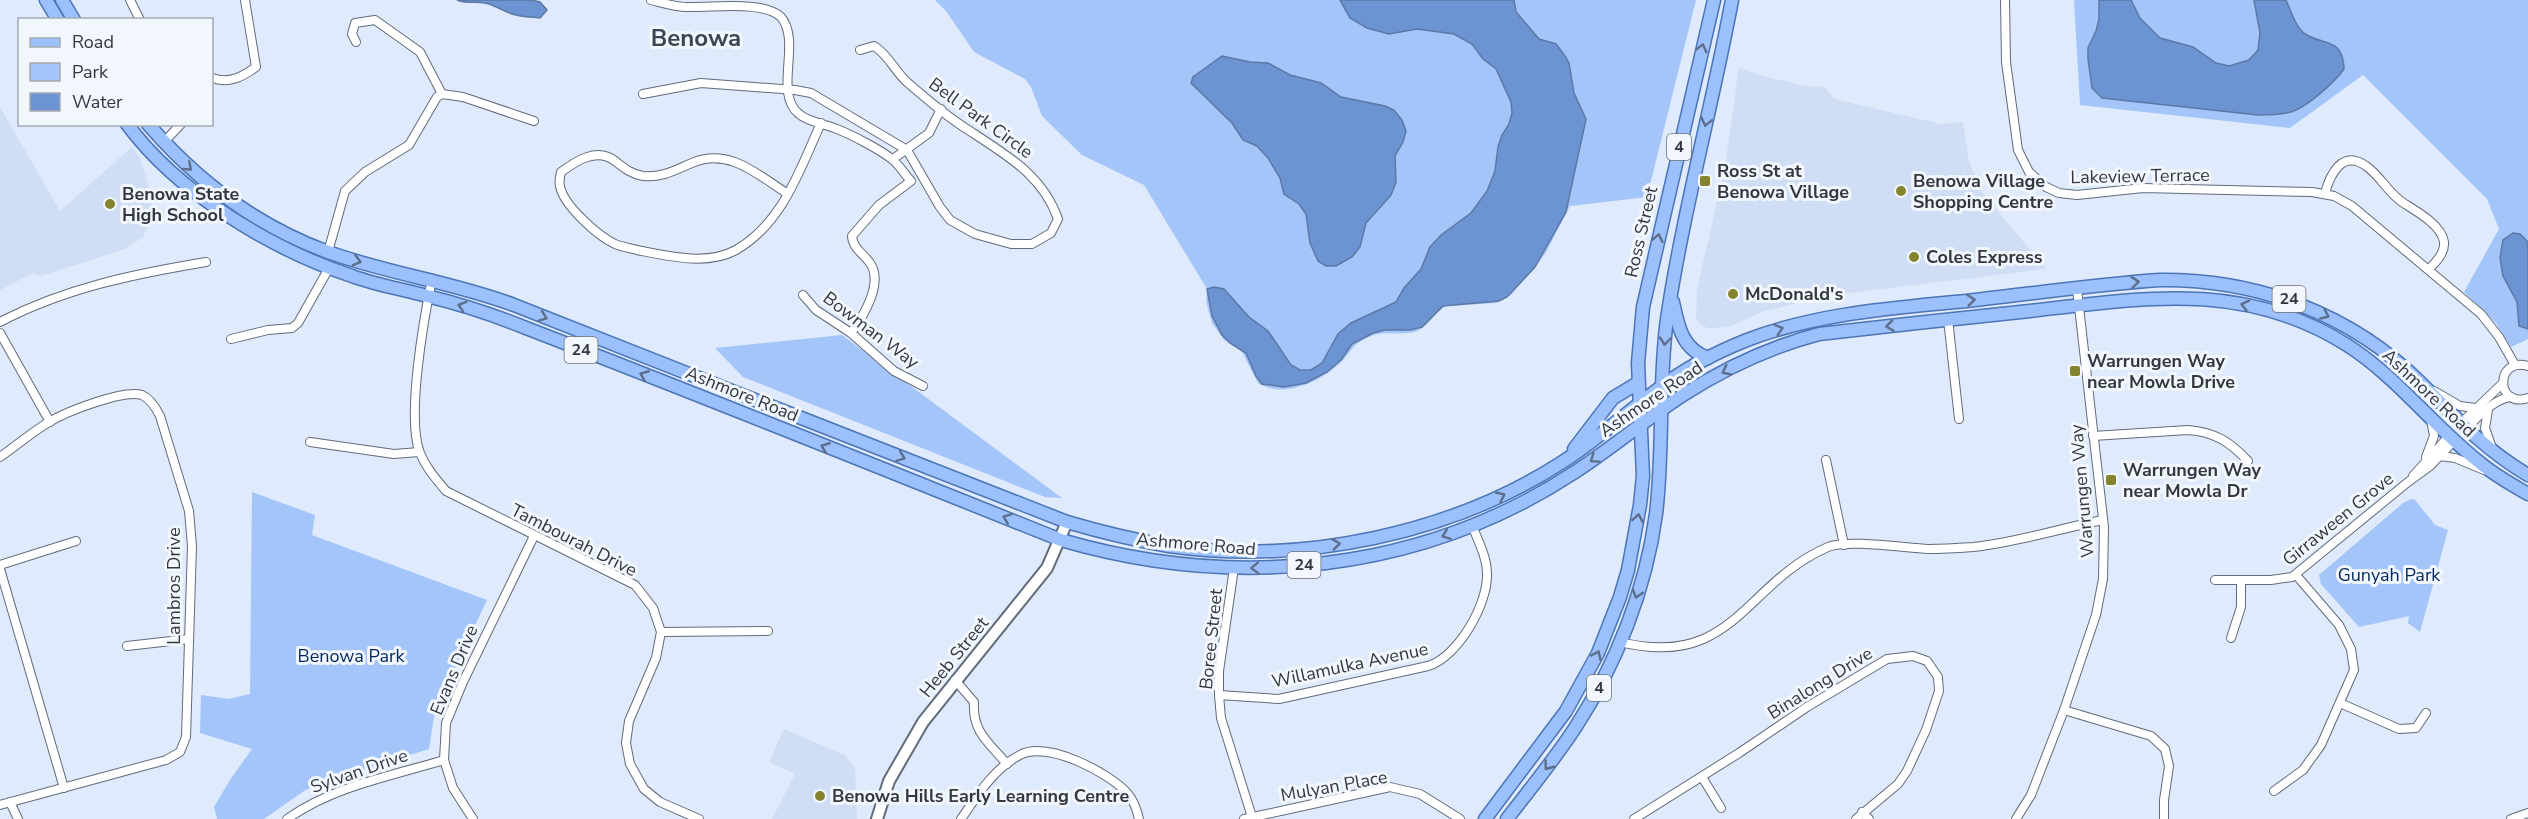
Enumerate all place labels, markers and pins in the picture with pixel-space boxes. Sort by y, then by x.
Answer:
place label: Ross St at Benowa Village [1717,159,1849,204]
place label: Benowa Village Shopping Centre [1913,169,2053,214]
marker: Ross St at Benowa Village [1698,174,1712,188]
place label: Benowa State High School [122,182,240,227]
marker: Benowa Village Shopping Centre [1894,184,1908,198]
marker: Benowa State High School [103,197,117,211]
place label: Coles Express [1926,245,2043,269]
marker: Coles Express [1907,250,1921,264]
place label: McDonald's [1745,282,1843,306]
marker: McDonald's [1726,287,1740,301]
place label: Warrungen Way near Mowla Drive [2087,349,2235,394]
marker: Warrungen Way near Mowla Drive [2068,364,2082,378]
place label: Warrungen Way near Mowla Dr [2123,458,2262,503]
marker: Warrungen Way near Mowla Dr [2104,473,2118,487]
place label: Benowa Hills Early Learning Centre [832,784,1129,808]
marker: Benowa Hills Early Learning Centre [813,789,827,803]

